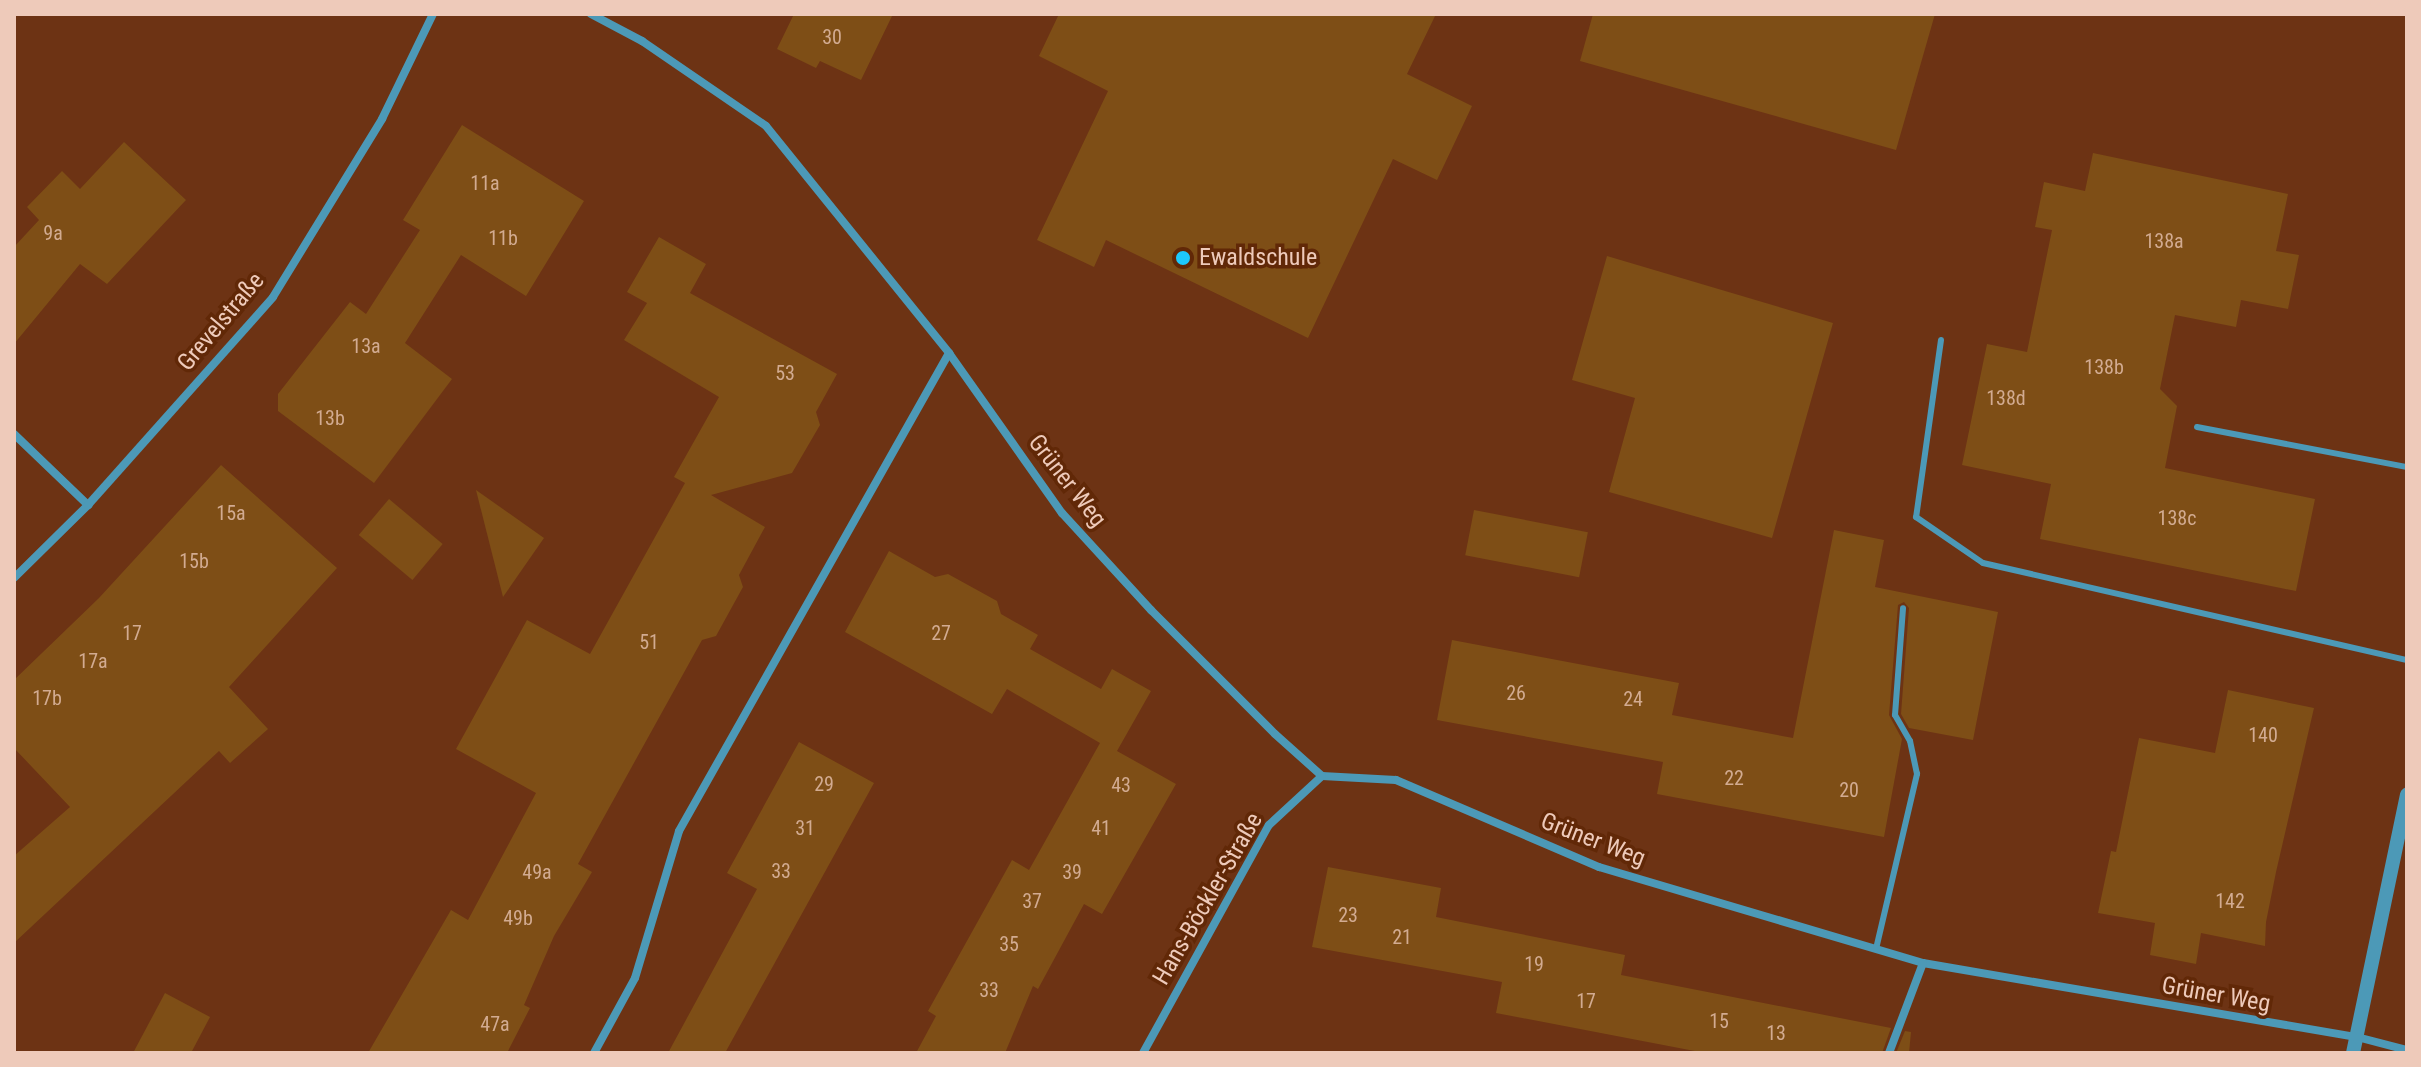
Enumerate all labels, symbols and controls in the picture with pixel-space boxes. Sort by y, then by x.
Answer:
house number: 30 [822,25,842,49]
house number: 11a [470,171,500,195]
house number: 9a [43,221,63,245]
house number: 11b [488,226,518,250]
house number: 138a [2144,229,2184,253]
place label: Ewaldschule [1199,244,1317,272]
marker: Ewaldschule [1174,249,1192,267]
street label: Grevelstraße [172,267,270,377]
house number: 13a [351,334,381,358]
house number: 138b [2084,355,2124,379]
house number: 53 [775,361,795,385]
house number: 138d [1986,386,2026,410]
house number: 13b [315,406,345,430]
street label: Grüner Weg [1022,429,1112,533]
house number: 15a [216,501,246,525]
house number: 138c [2158,506,2196,530]
house number: 15b [179,549,209,573]
house number: 17 [122,621,142,645]
house number: 27 [931,621,951,645]
house number: 51 [639,630,659,654]
house number: 17a [78,649,108,673]
house number: 26 [1506,681,1526,705]
house number: 17b [32,686,62,710]
house number: 24 [1623,687,1643,711]
house number: 140 [2248,723,2278,747]
house number: 22 [1724,766,1744,790]
house number: 29 [814,772,834,796]
house number: 43 [1111,773,1131,797]
house number: 20 [1839,778,1859,802]
street label: Grüner Weg [1537,807,1649,873]
street label: Hans-Böckler-Straße [1147,808,1269,990]
house number: 31 [795,816,815,840]
house number: 41 [1091,816,1111,840]
house number: 33 [771,859,791,883]
house number: 49a [522,860,552,884]
house number: 39 [1062,860,1082,884]
house number: 37 [1022,889,1042,913]
house number: 142 [2215,889,2245,913]
house number: 23 [1338,903,1358,927]
house number: 49b [503,906,533,930]
house number: 21 [1392,925,1412,949]
house number: 35 [999,932,1019,956]
house number: 19 [1524,952,1544,976]
street label: Grüner Weg [2159,971,2273,1019]
house number: 33 [979,978,999,1002]
house number: 17 [1576,989,1596,1013]
house number: 15 [1709,1009,1729,1033]
house number: 47a [480,1012,510,1036]
house number: 13 [1766,1021,1786,1045]

